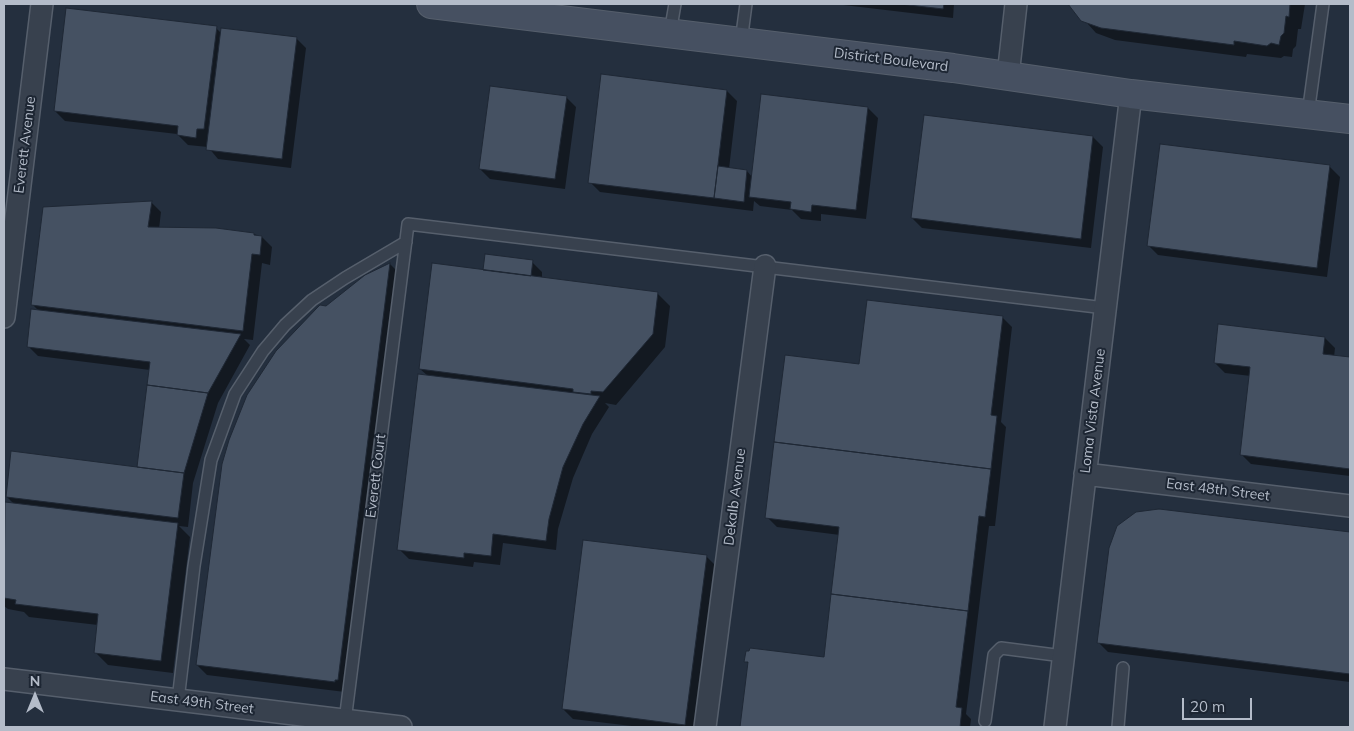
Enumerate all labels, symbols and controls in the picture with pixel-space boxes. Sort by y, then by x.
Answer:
street label: District Boulevard [833,45,949,75]
street label: Everett Avenue [11,95,39,195]
street label: Loma Vista Avenue [1077,348,1109,474]
street label: Everett Court [363,433,389,519]
street label: Dekalb Avenue [721,447,749,547]
street label: East 48th Street [1165,475,1271,505]
north arrow [10,671,60,721]
text: N [30,672,40,690]
street label: East 49th Street [149,688,255,718]
scale bar [1184,688,1254,720]
text: 20 m [1190,697,1225,716]

